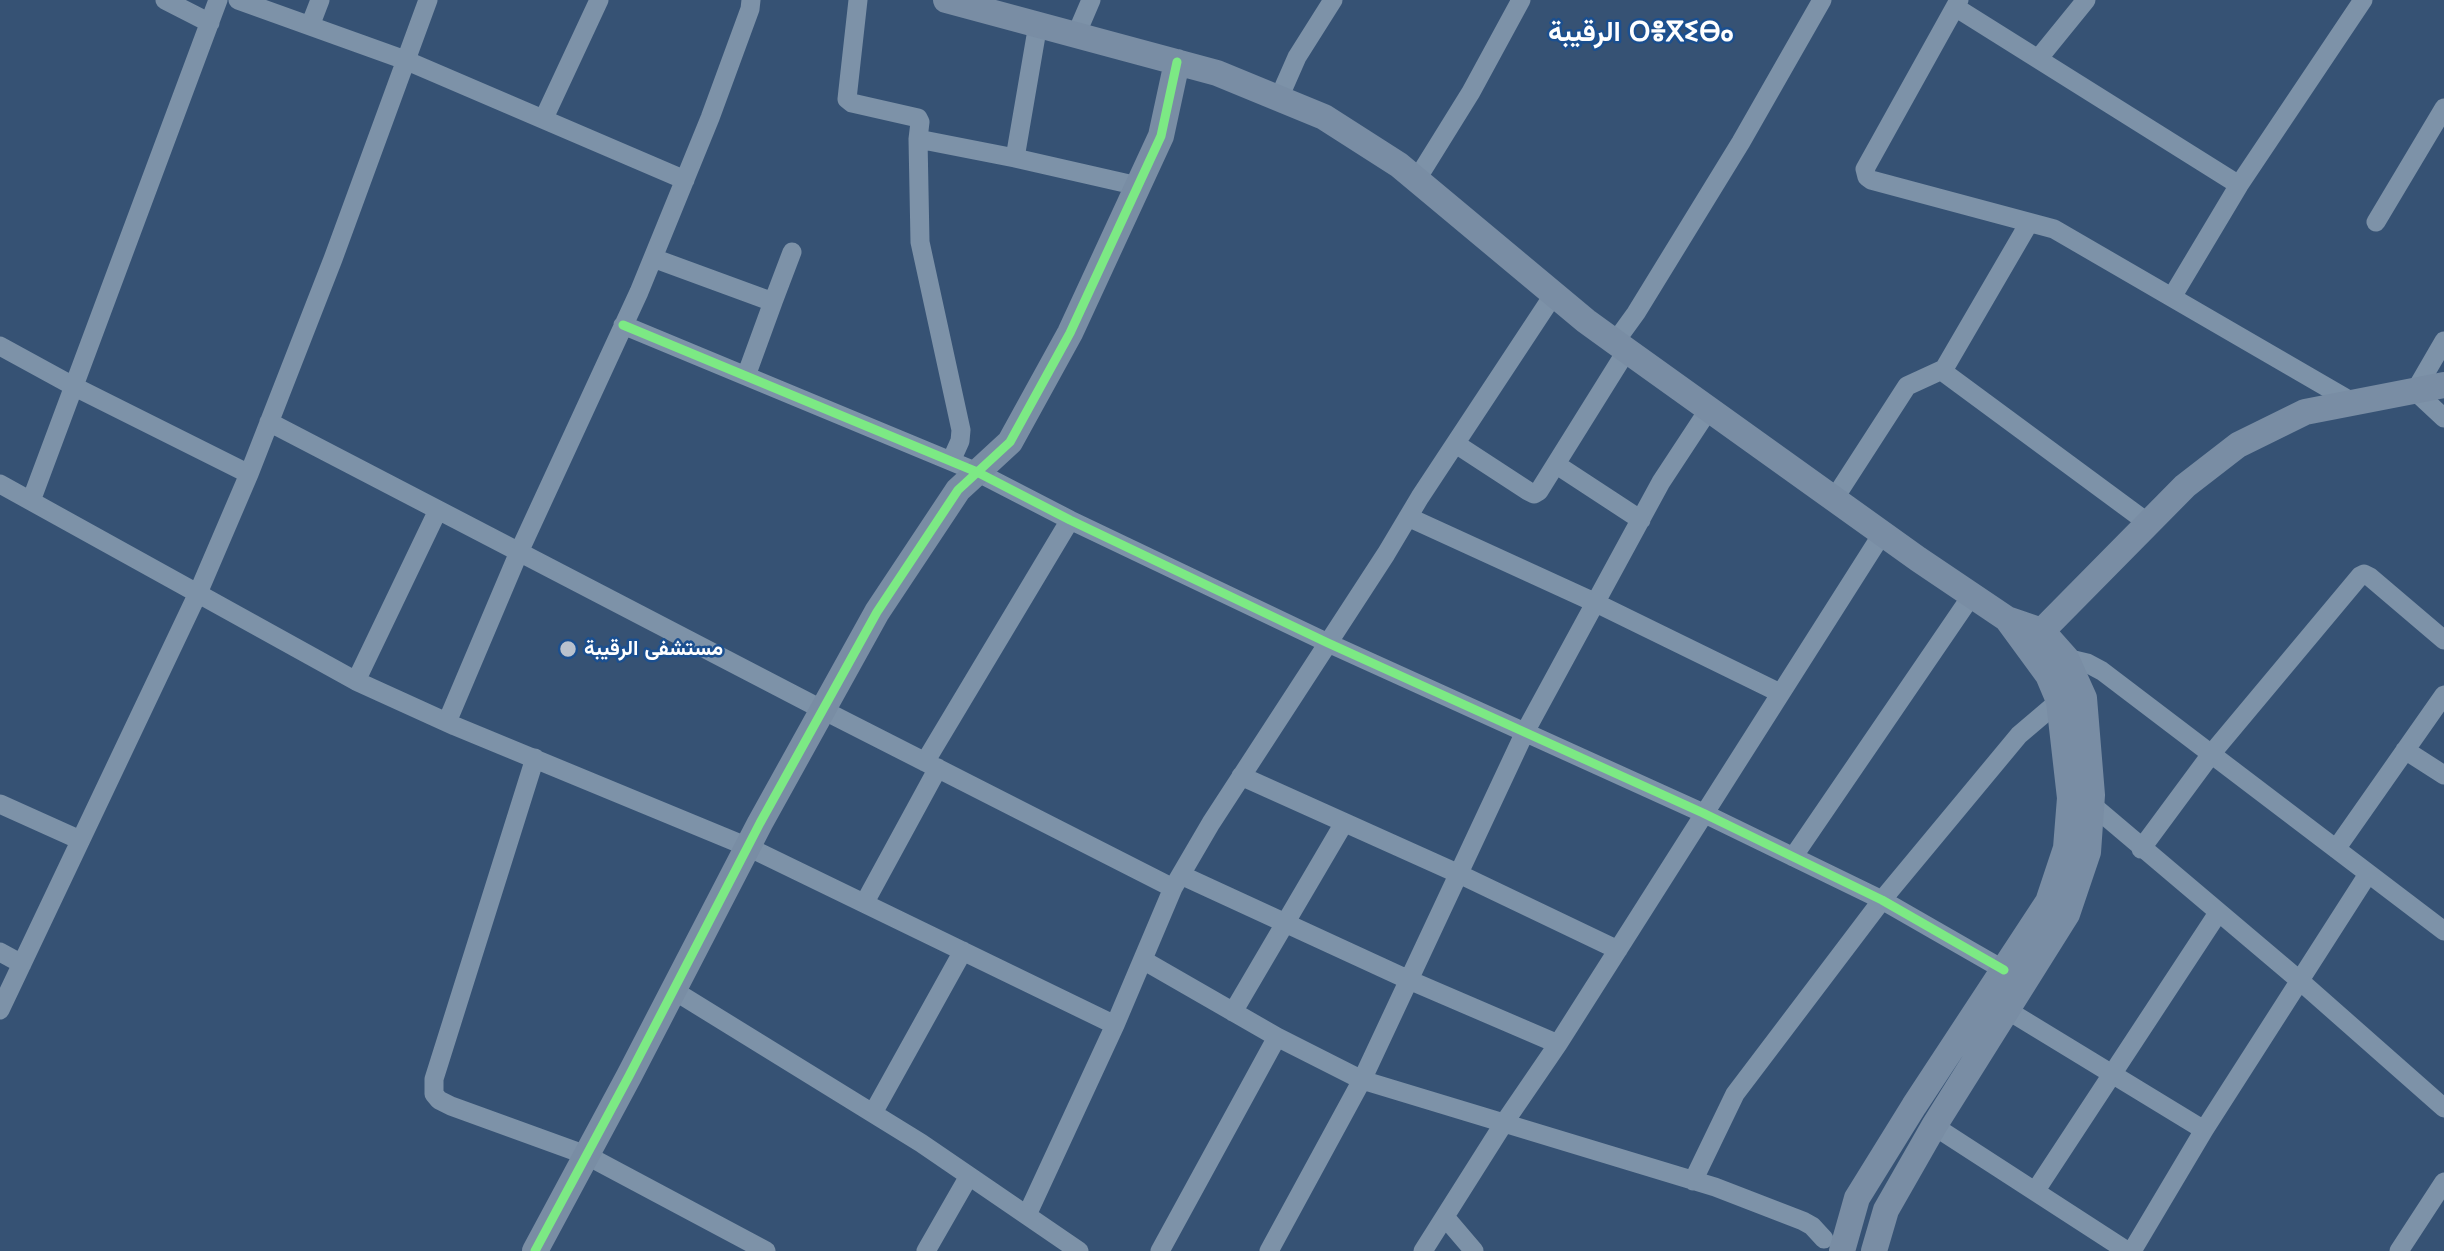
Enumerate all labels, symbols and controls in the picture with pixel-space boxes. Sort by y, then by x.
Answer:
district label: الرقيبة ⵔⴻⴳⵉⴱⴰ [1548,16,1734,50]
place label: مستشفى الرقيبة [584,636,723,662]
marker: مستشفى الرقيبة [558,639,578,659]

